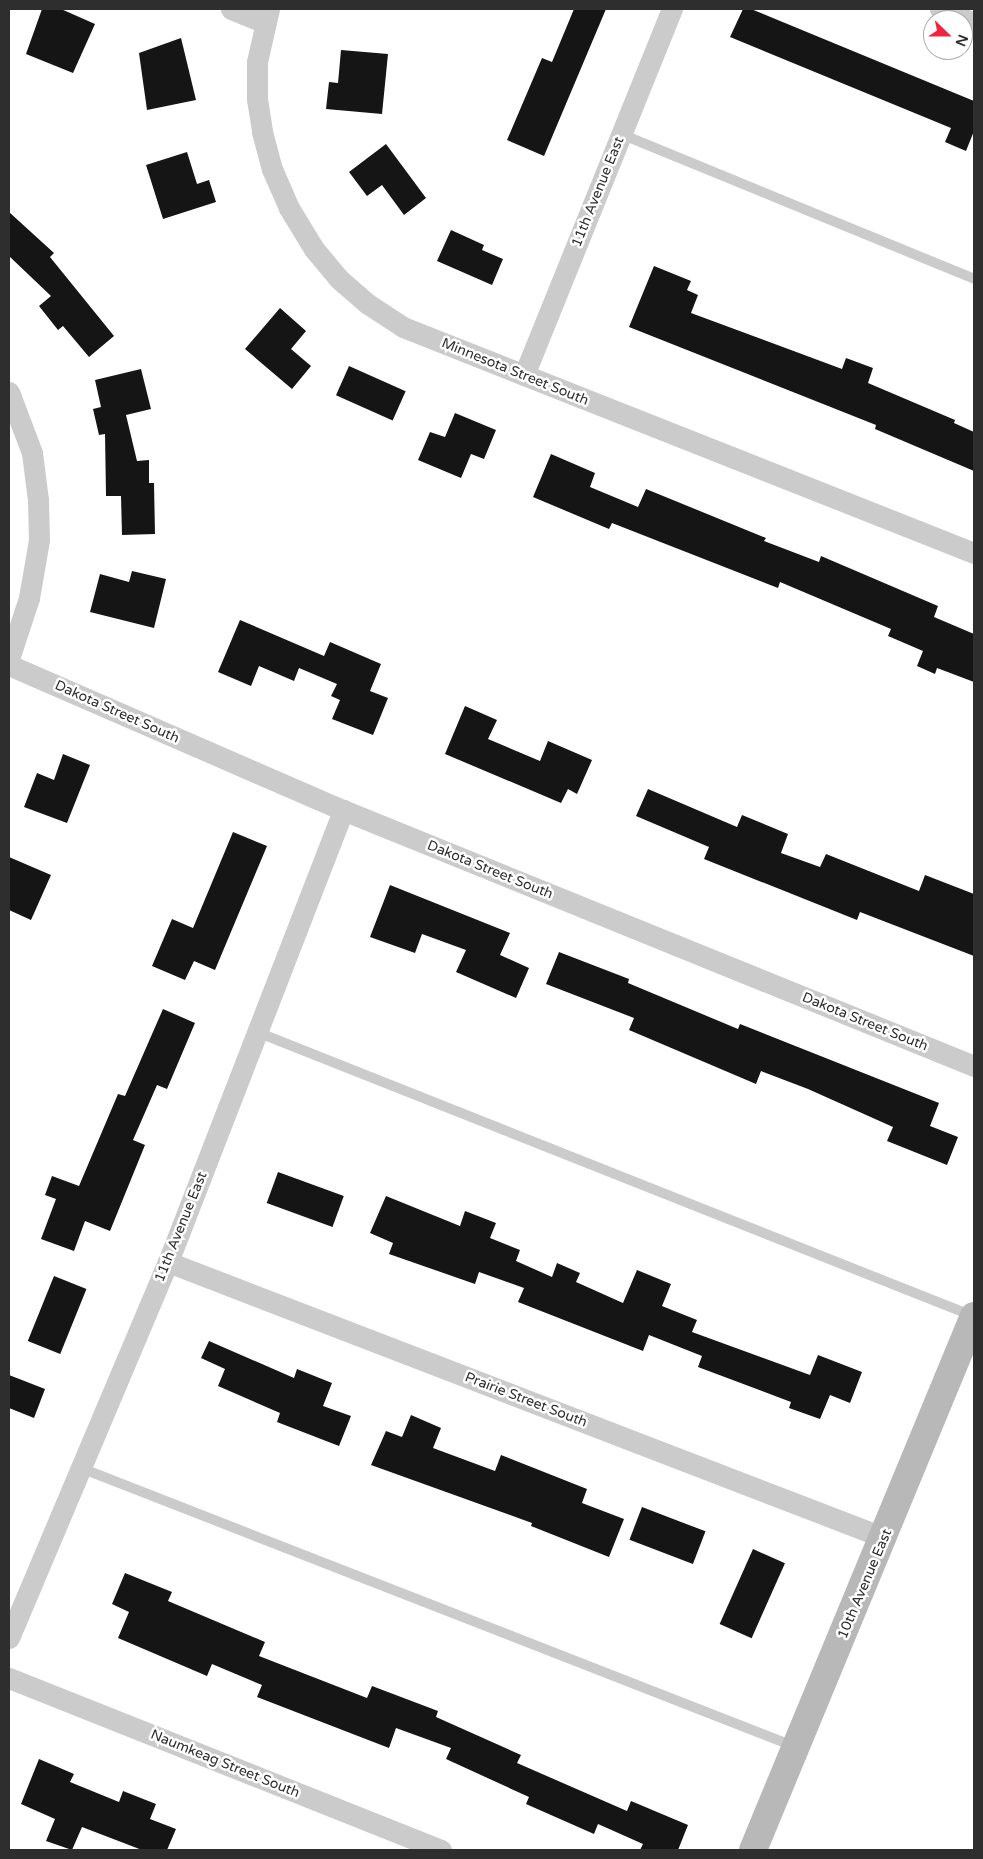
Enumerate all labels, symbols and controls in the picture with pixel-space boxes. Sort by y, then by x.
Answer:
north arrow [923,10,973,60]
text: N [951,32,971,49]
street label: 11th Avenue East [568,134,628,250]
street label: Minnesota Street South [439,335,591,409]
street label: Dakota Street South [52,677,182,747]
street label: Dakota Street South [425,837,555,903]
street label: Dakota Street South [800,989,930,1055]
street label: 11th Avenue East [151,1169,211,1285]
street label: Prairie Street South [462,1369,590,1431]
street label: 10th Avenue East [834,1527,896,1641]
street label: Naumkeag Street South [148,1726,302,1802]

